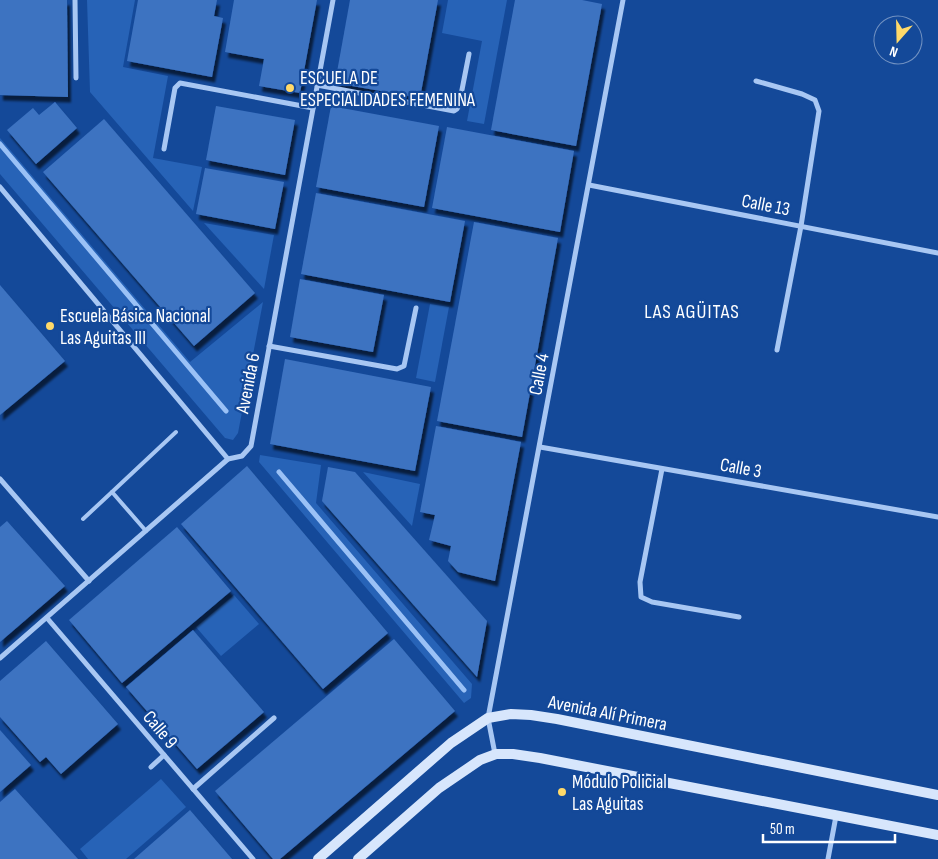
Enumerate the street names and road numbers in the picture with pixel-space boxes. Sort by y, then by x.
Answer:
street label: Calle 13 [740,190,792,221]
street label: Avenida 6 [231,351,266,416]
street label: Calle 4 [524,351,555,397]
street label: Calle 3 [718,454,763,483]
street label: Avenida Alí Primera [545,691,669,736]
street label: Calle 9 [137,706,182,754]

